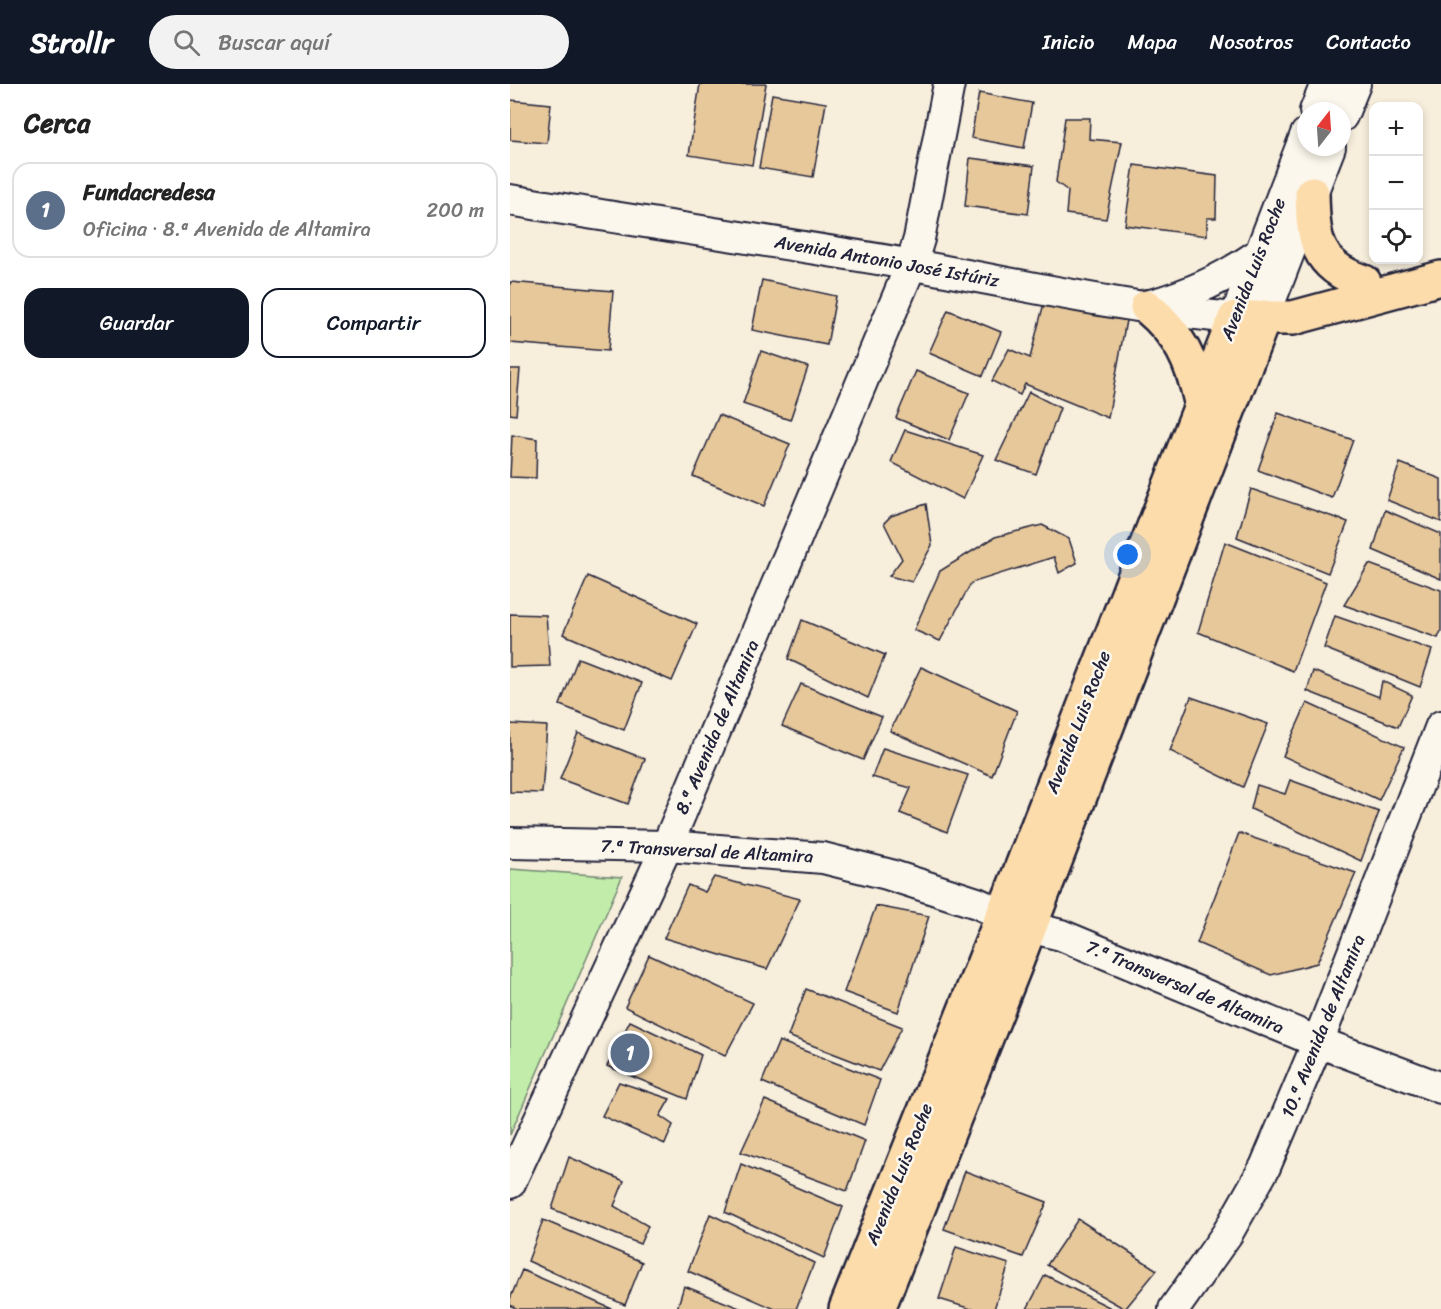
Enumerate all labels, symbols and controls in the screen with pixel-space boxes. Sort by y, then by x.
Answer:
search box [149,15,569,69]
text: Strollr [30,18,113,67]
text: Buscar aquí [218,23,330,62]
text: Inicio [1042,23,1094,61]
text: Mapa [1127,23,1177,61]
text: Nosotros [1210,23,1293,61]
text: Contacto [1326,23,1411,61]
icon: search [170,26,203,59]
text: Cerca [24,100,90,146]
north arrow [1297,102,1351,156]
map controls [1369,102,1423,264]
button: + [1369,102,1423,156]
button: − [1369,156,1423,210]
text: Fundacredesa [83,173,215,212]
text: 1 [41,193,50,228]
text: 200 m [427,193,484,228]
street label: Avenida Luis Roche [1211,193,1295,346]
button: locate [1369,210,1423,264]
text: Oficina · 8.ª Avenida de Altamira [83,212,371,247]
street label: Avenida Antonio José Istúriz [771,225,1002,297]
button: Guardar [24,288,249,358]
button: Compartir [261,288,486,358]
your location [1113,540,1142,569]
street label: 8.ª Avenida de Altamira [666,635,768,819]
street label: Avenida Luis Roche [1036,646,1120,799]
street label: 7.ª Transversal de Altamira [600,829,814,873]
street label: 10.ª Avenida de Altamira [1272,929,1374,1123]
street label: 7.ª Transversal de Altamira [1081,931,1289,1043]
pin: 1 [610,1030,650,1076]
street label: Avenida Luis Roche [856,1098,942,1251]

